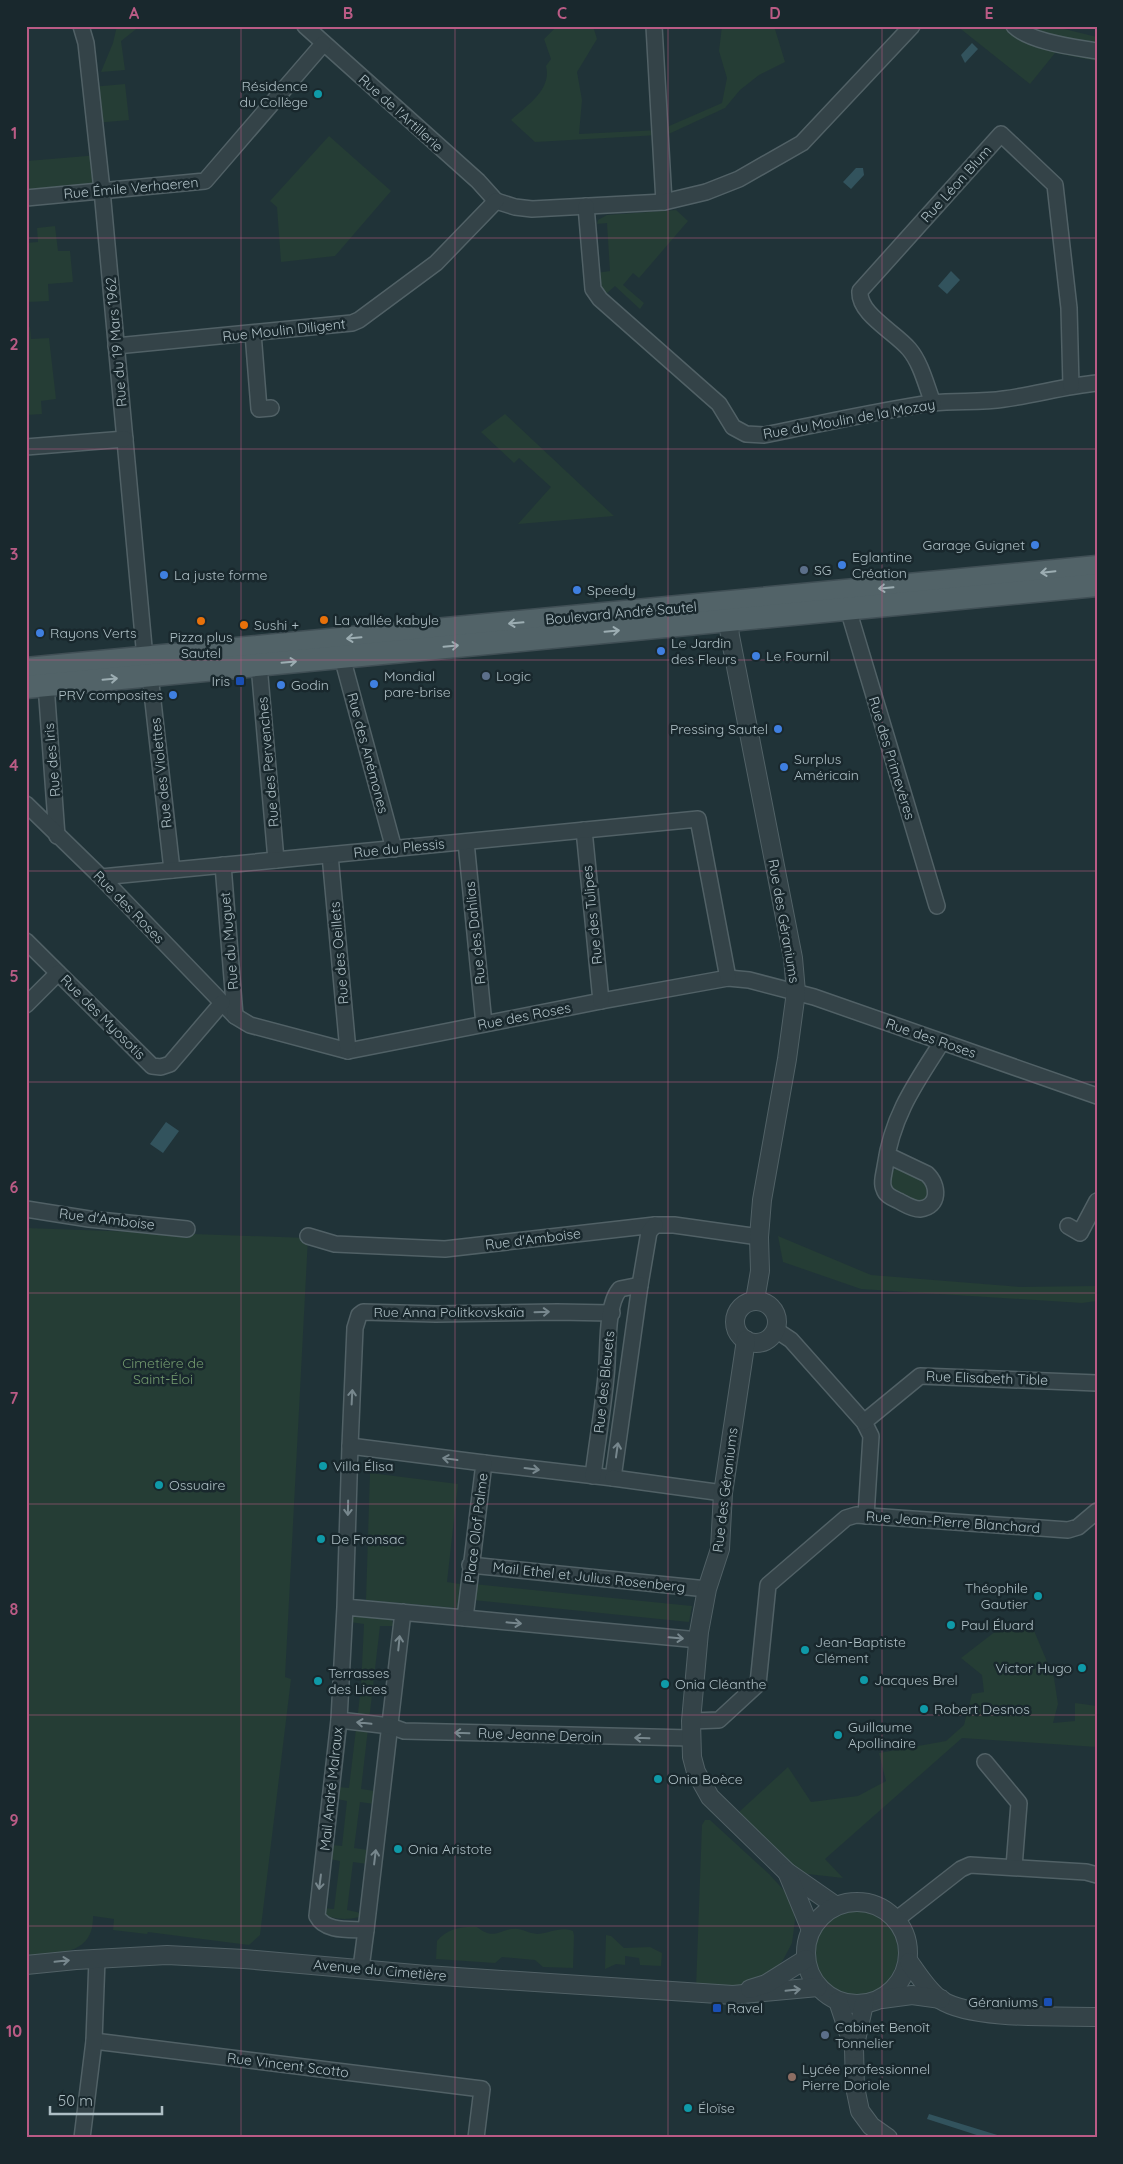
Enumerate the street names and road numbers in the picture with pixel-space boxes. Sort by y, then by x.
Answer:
street label: Rue de l'Artillerie [355,70,447,156]
street label: Rue Léon Blum [917,142,995,226]
street label: Rue Émile Verhaeren [63,173,199,203]
street label: Rue du 19 Mars 1962 [101,276,131,408]
street label: Rue Moulin Diligent [222,315,347,345]
street label: Rue du Moulin de la Mozay [762,395,936,443]
street label: Boulevard André Sautel [544,597,698,629]
street label: Rue des Anémones [343,691,393,815]
street label: Rue des Primevères [865,694,919,822]
street label: Rue des Pervenches [253,696,283,828]
street label: Rue des Violettes [146,717,176,829]
street label: Rue des Iris [40,722,64,798]
street label: Rue du Plessis [353,834,445,862]
street label: Rue des Géraniums [764,858,804,984]
street label: Rue des Tulipes [578,865,606,965]
street label: Rue des Roses [90,867,168,947]
street label: Rue des Dahlias [461,881,489,985]
street label: Rue du Muguet [216,891,242,991]
street label: Rue des Oeillets [326,901,352,1005]
street label: Rue des Myosotis [57,971,149,1063]
street label: Rue des Roses [476,998,572,1034]
street label: Rue des Roses [883,1014,979,1062]
street label: Rue d'Amboise [58,1204,156,1234]
street label: Rue d'Amboise [484,1224,582,1254]
street label: Rue Anna Politkovskaïa [374,1303,524,1321]
street label: Rue des Bleuets [590,1330,618,1434]
street label: Rue Elisabeth Tible [926,1367,1048,1389]
street label: Rue des Géraniums [708,1427,742,1553]
street label: Place Olof Palme [460,1472,492,1584]
street label: Rue Jean-Pierre Blanchard [865,1507,1041,1537]
street label: Mail Ethel et Julius Rosenberg [492,1558,686,1596]
street label: Rue Jeanne Deroin [478,1724,602,1746]
street label: Mail André Malraux [316,1726,346,1852]
street label: Avenue du Cimetière [313,1955,447,1985]
street label: Rue Vincent Scotto [226,2049,350,2081]

